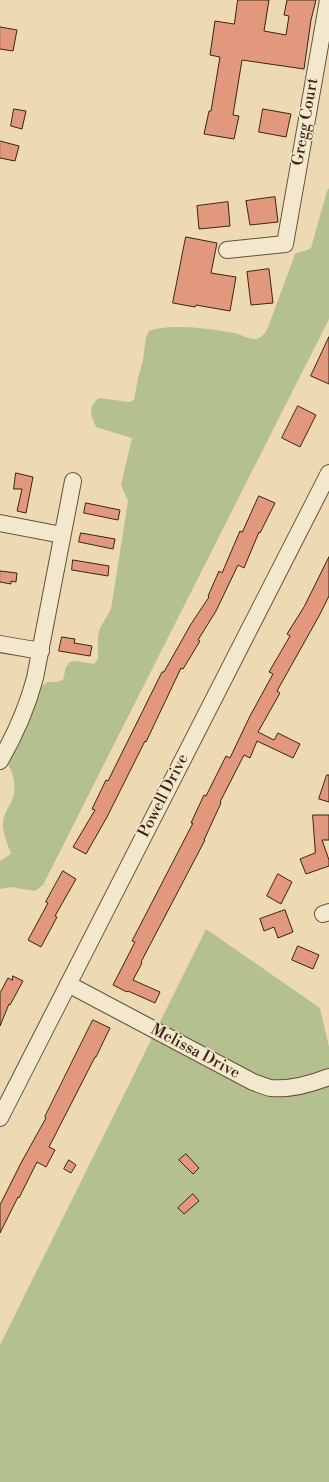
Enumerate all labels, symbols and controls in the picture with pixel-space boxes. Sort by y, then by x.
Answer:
street label: Gregg Court [289,77,323,167]
street label: Powell Drive [135,751,193,841]
street label: Melissa Drive [147,1020,243,1084]

